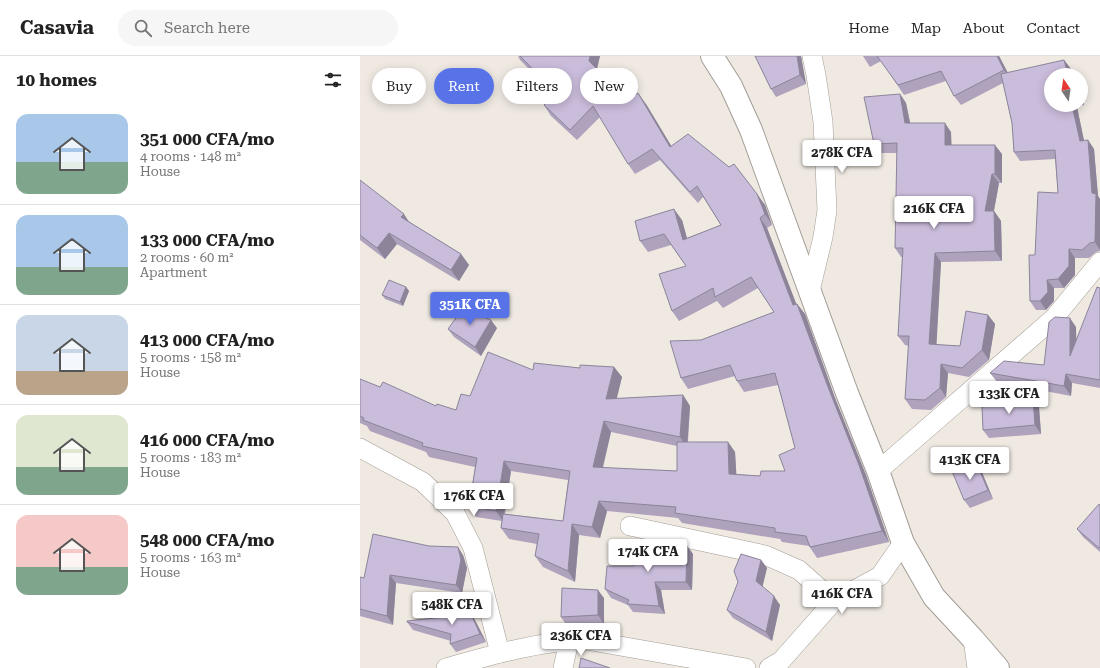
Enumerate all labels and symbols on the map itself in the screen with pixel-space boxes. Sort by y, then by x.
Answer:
north arrow [1044,68,1088,112]
pin: 278K CFA [801,140,883,174]
pin: 216K CFA [893,196,975,230]
pin: 351K CFA [429,292,511,326]
pin: 133K CFA [968,381,1050,415]
pin: 413K CFA [929,447,1011,481]
pin: 176K CFA [433,483,515,517]
pin: 174K CFA [607,539,689,573]
pin: 416K CFA [801,581,883,615]
pin: 548K CFA [411,592,493,626]
pin: 236K CFA [540,623,622,657]

